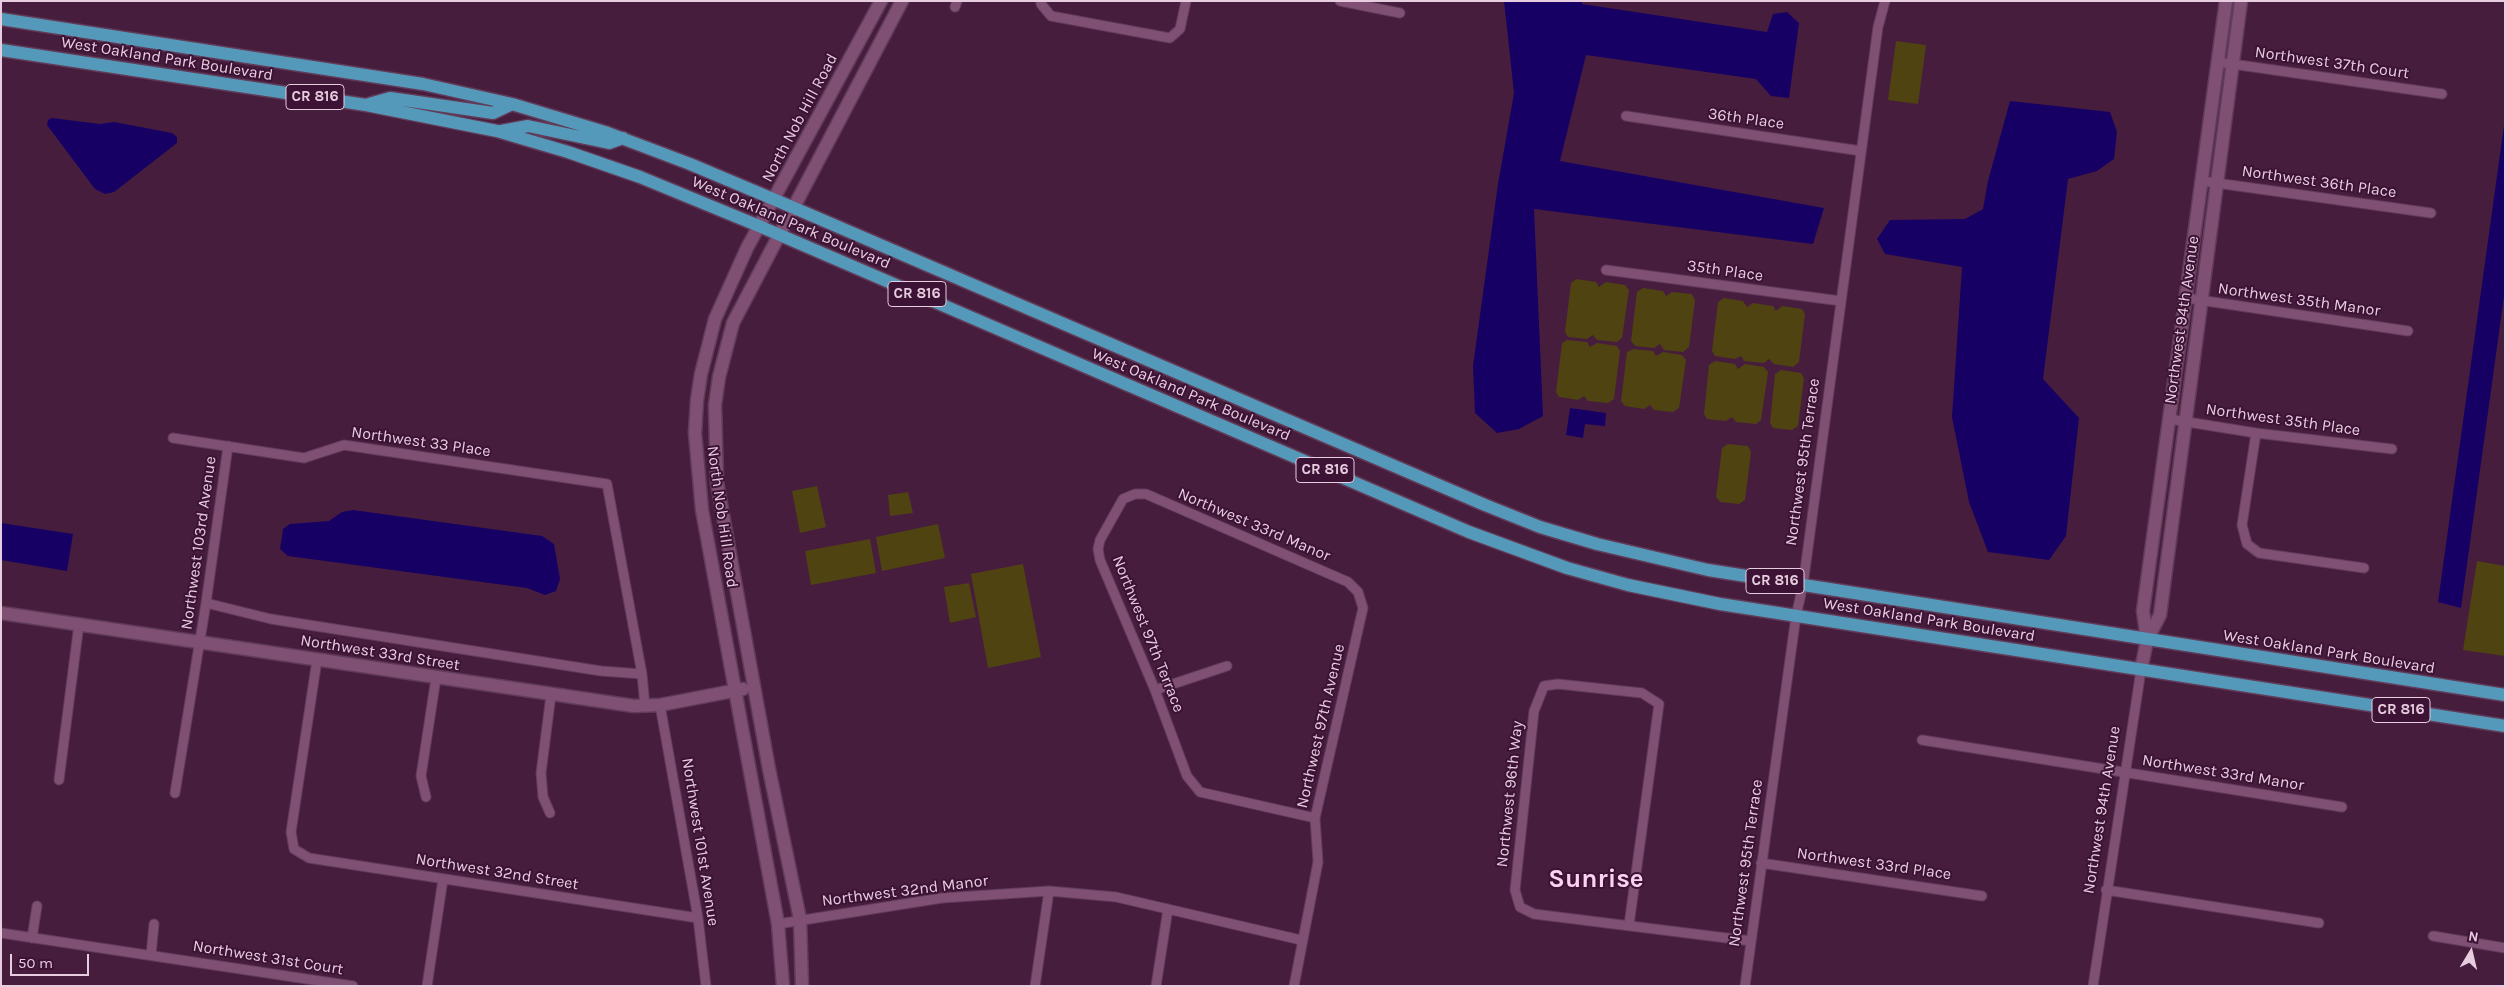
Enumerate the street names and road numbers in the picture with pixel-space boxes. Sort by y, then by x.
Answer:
street label: West Oakland Park Boulevard [60,33,274,85]
street label: Northwest 37th Court [2254,43,2410,83]
street label: North Nob Hill Road [758,50,842,186]
road number: CR 816 [286,84,344,110]
street label: 36th Place [1707,104,1785,134]
street label: Northwest 36th Place [2240,162,2398,202]
street label: West Oakland Park Boulevard [689,172,893,274]
street label: Northwest 94th Avenue [2161,235,2203,405]
street label: 35th Place [1686,256,1764,286]
street label: Northwest 35th Manor [2217,279,2381,321]
road number: CR 816 [888,282,946,306]
street label: West Oakland Park Boulevard [1089,344,1293,446]
street label: Northwest 95th Terrace [1782,377,1824,547]
street label: Northwest 35th Place [2205,400,2361,440]
street label: Northwest 33 Place [350,423,492,461]
street label: North Nob Hill Road [703,445,741,589]
street label: Northwest 103rd Avenue [177,455,221,631]
road number: CR 816 [1296,458,1354,482]
street label: Northwest 33rd Manor [1175,484,1333,566]
street label: Northwest 97th Terrace [1108,553,1188,715]
road number: CR 816 [1746,568,1804,594]
street label: West Oakland Park Boulevard [1822,594,2036,646]
street label: West Oakland Park Boulevard [2222,626,2436,678]
street label: Northwest 33rd Street [299,631,461,675]
street label: Northwest 97th Avenue [1293,642,1349,810]
road number: CR 816 [2372,698,2430,722]
street label: Northwest 96th Way [1493,720,1527,868]
street label: Northwest 94th Avenue [2079,725,2125,895]
street label: Northwest 33rd Manor [2141,751,2305,795]
street label: Northwest 101st Avenue [677,756,723,928]
street label: Northwest 95th Terrace [1725,778,1767,948]
street label: Northwest 33rd Place [1796,844,1952,884]
street label: Northwest 32nd Street [414,850,580,894]
street label: Northwest 32nd Manor [821,871,989,911]
street label: Northwest 31st Court [191,937,345,979]

